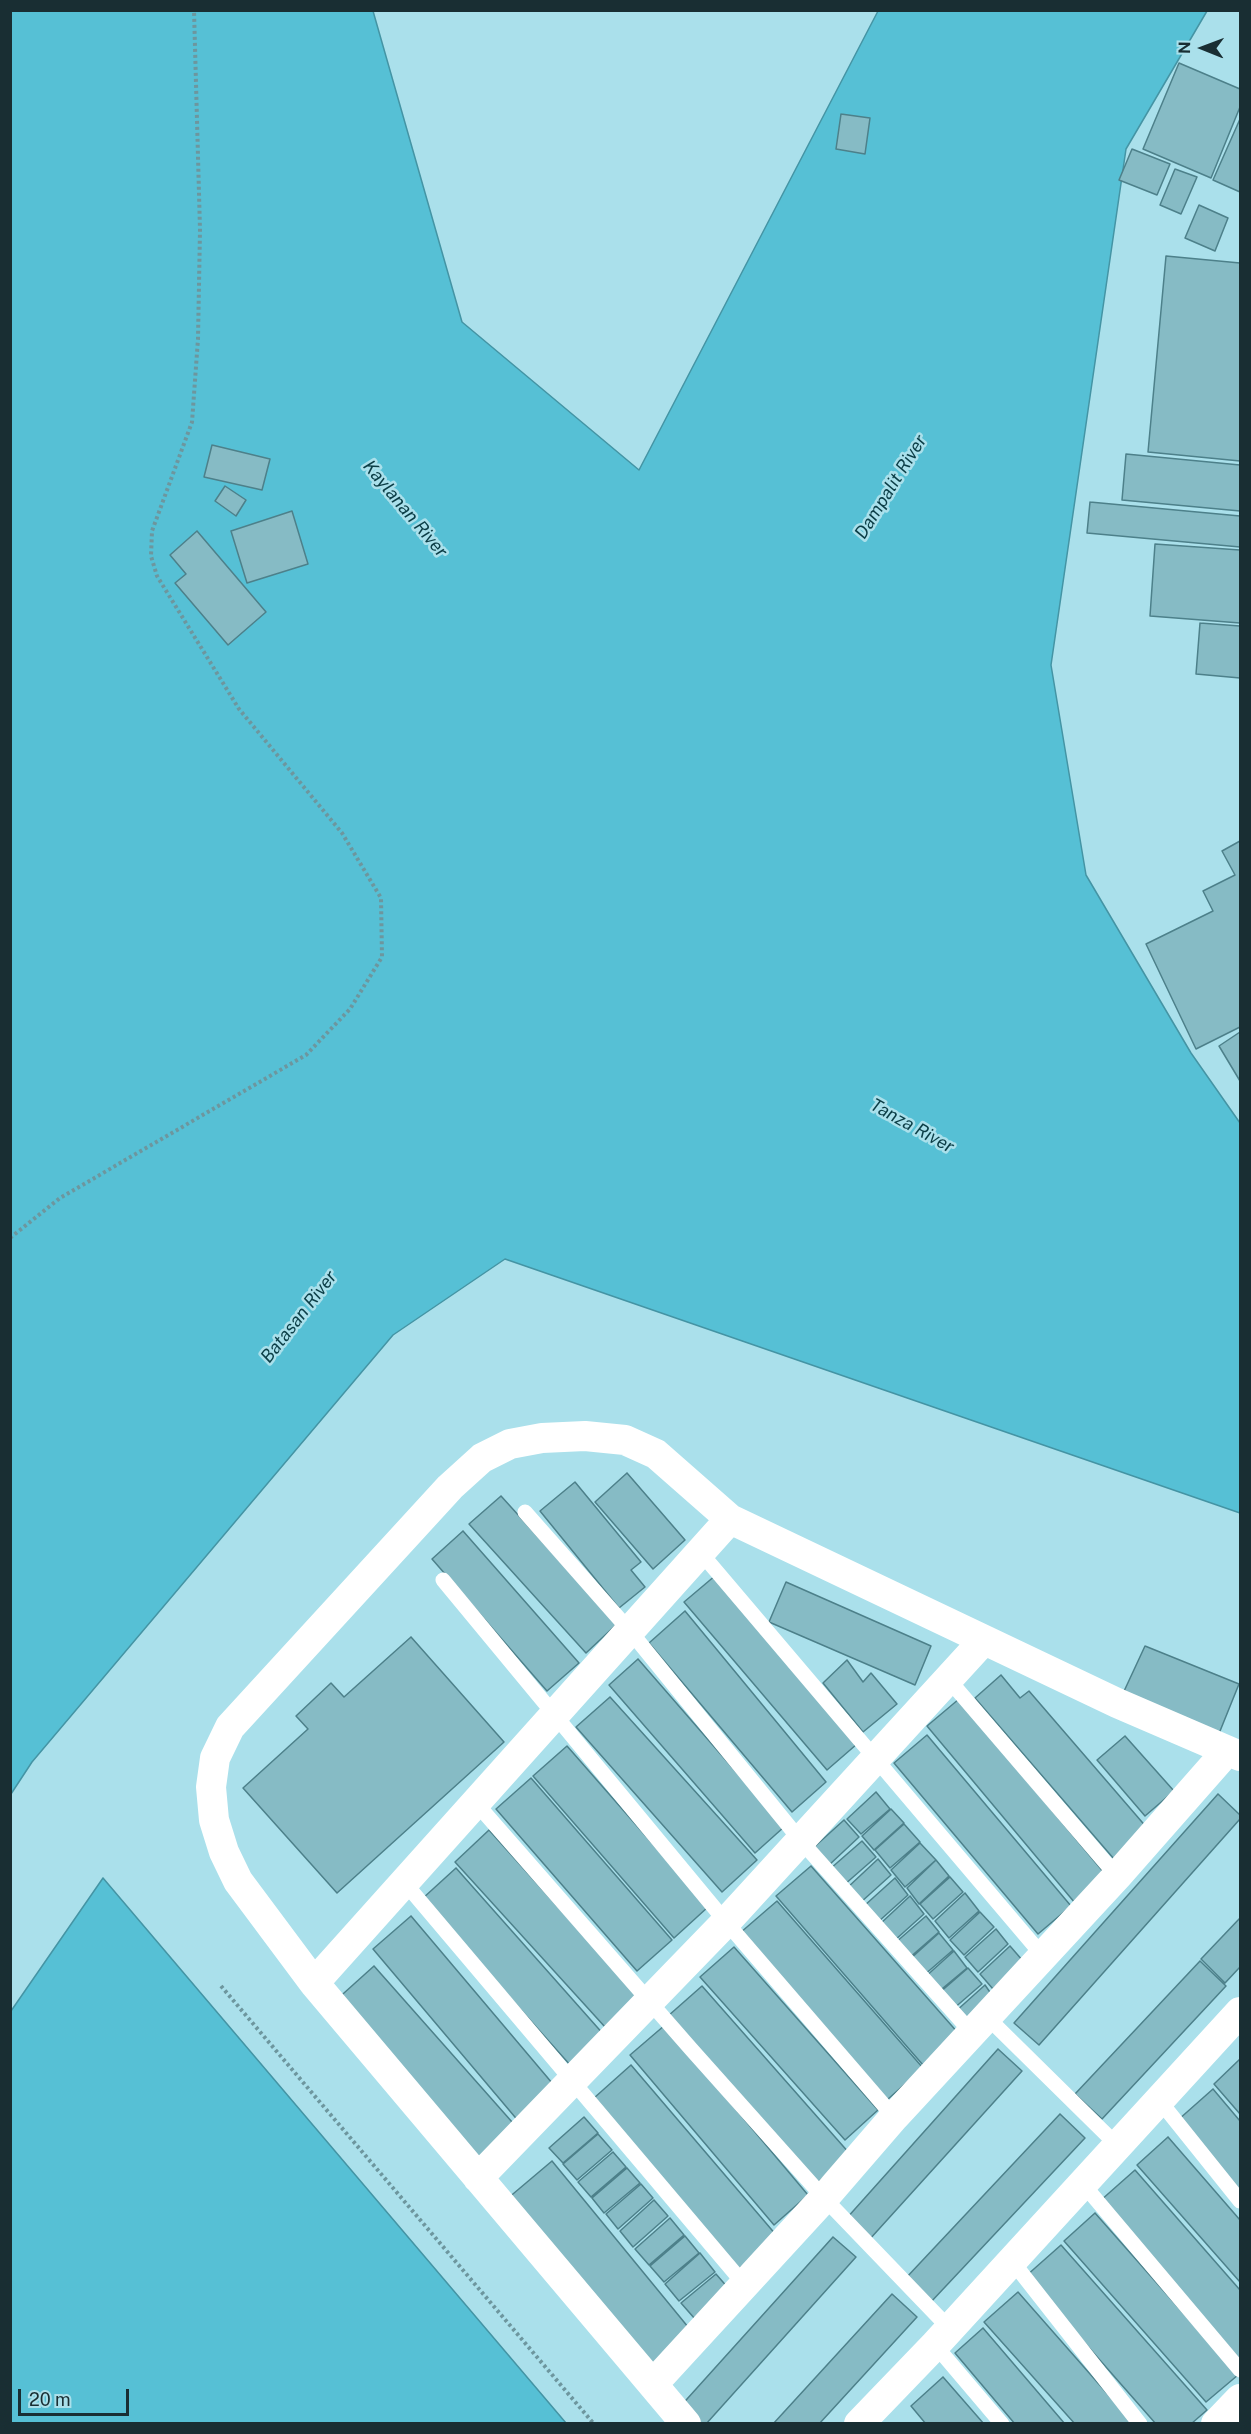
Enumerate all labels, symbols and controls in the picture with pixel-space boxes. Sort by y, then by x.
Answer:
north arrow [1173,18,1233,78]
text: N [1175,41,1194,54]
water label: Dampalit River [850,431,932,543]
water label: Kaylanan River [358,456,452,562]
water label: Tanza River [866,1094,958,1158]
water label: Batasan River [256,1267,342,1367]
scale bar [21,2377,132,2415]
text: 20 m [29,2389,71,2410]

